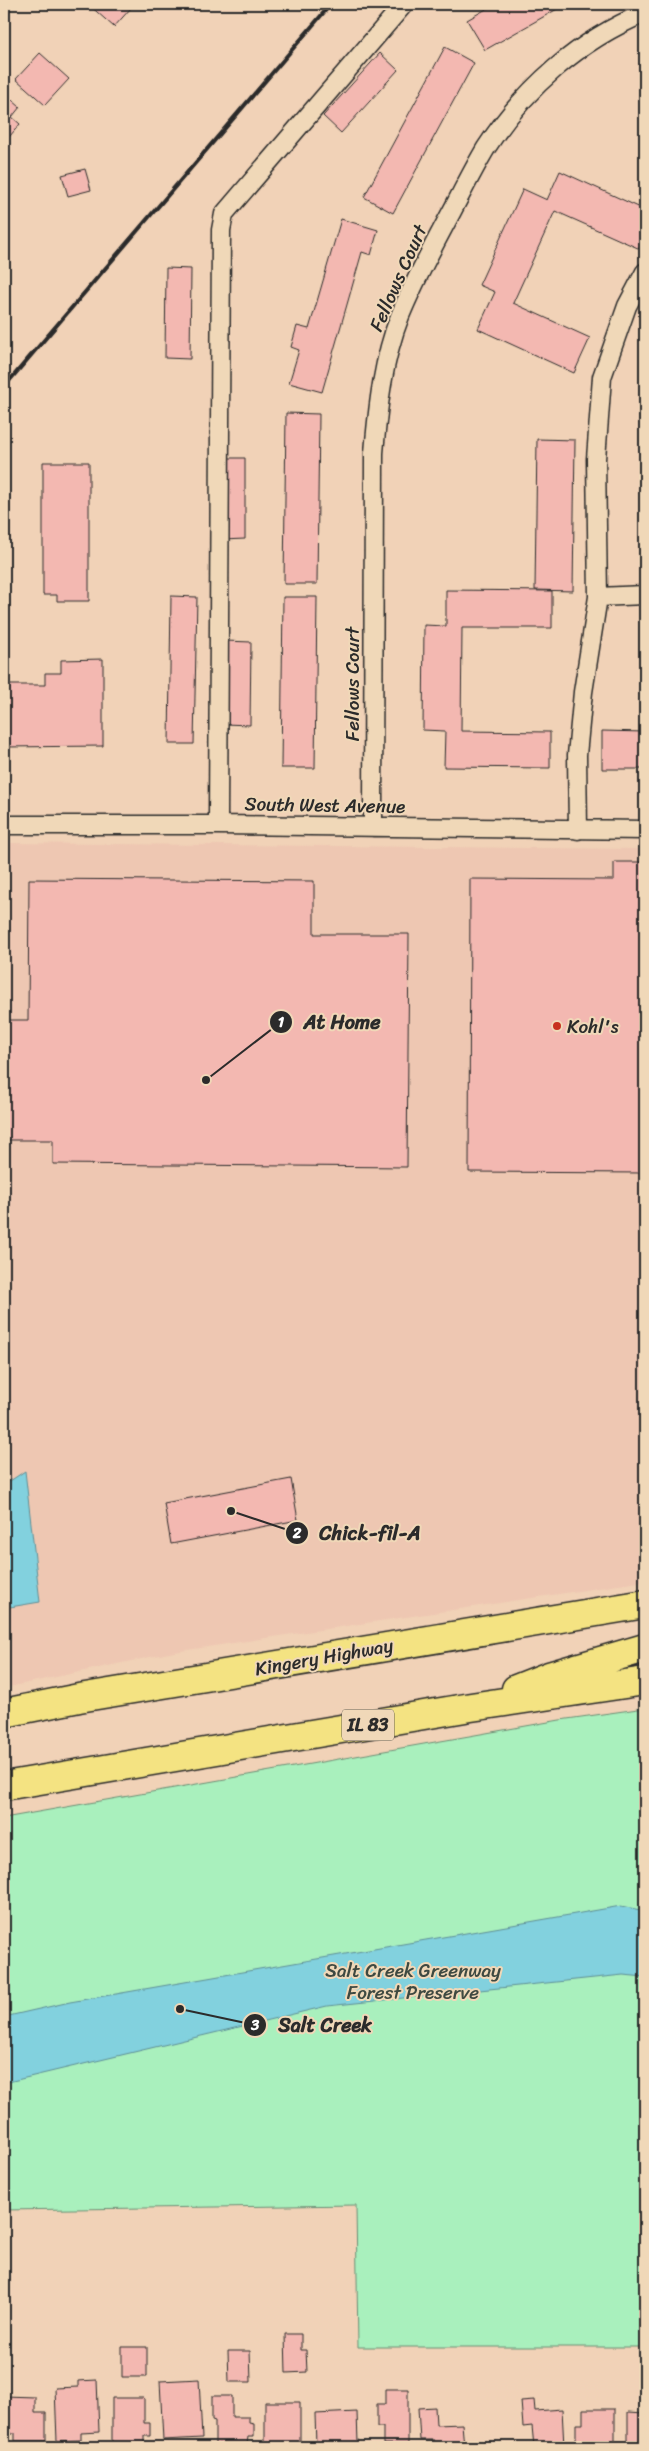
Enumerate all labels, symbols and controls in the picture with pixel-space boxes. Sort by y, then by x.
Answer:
street label: Fellows Court [360,218,437,337]
street label: Fellows Court [336,626,369,741]
street label: South West Avenue [244,787,406,823]
callout: At Home [268,1004,390,1039]
text: At Home [302,1005,381,1040]
text: 1 [278,1009,285,1035]
place label: Kohl's [567,1010,619,1043]
marker: Kohl's [551,1020,563,1032]
callout: Chick-fil-A [284,1515,431,1550]
text: Chick-fil-A [318,1516,421,1551]
text: 2 [292,1520,302,1546]
street label: Kingery Highway [252,1629,396,1685]
road number: IL 83 [342,1710,394,1740]
park label: Salt Creek Greenway Forest Preserve [325,1954,501,2009]
callout: Salt Creek [243,2008,382,2043]
text: Salt Creek [277,2008,373,2043]
text: 3 [250,2012,260,2038]

